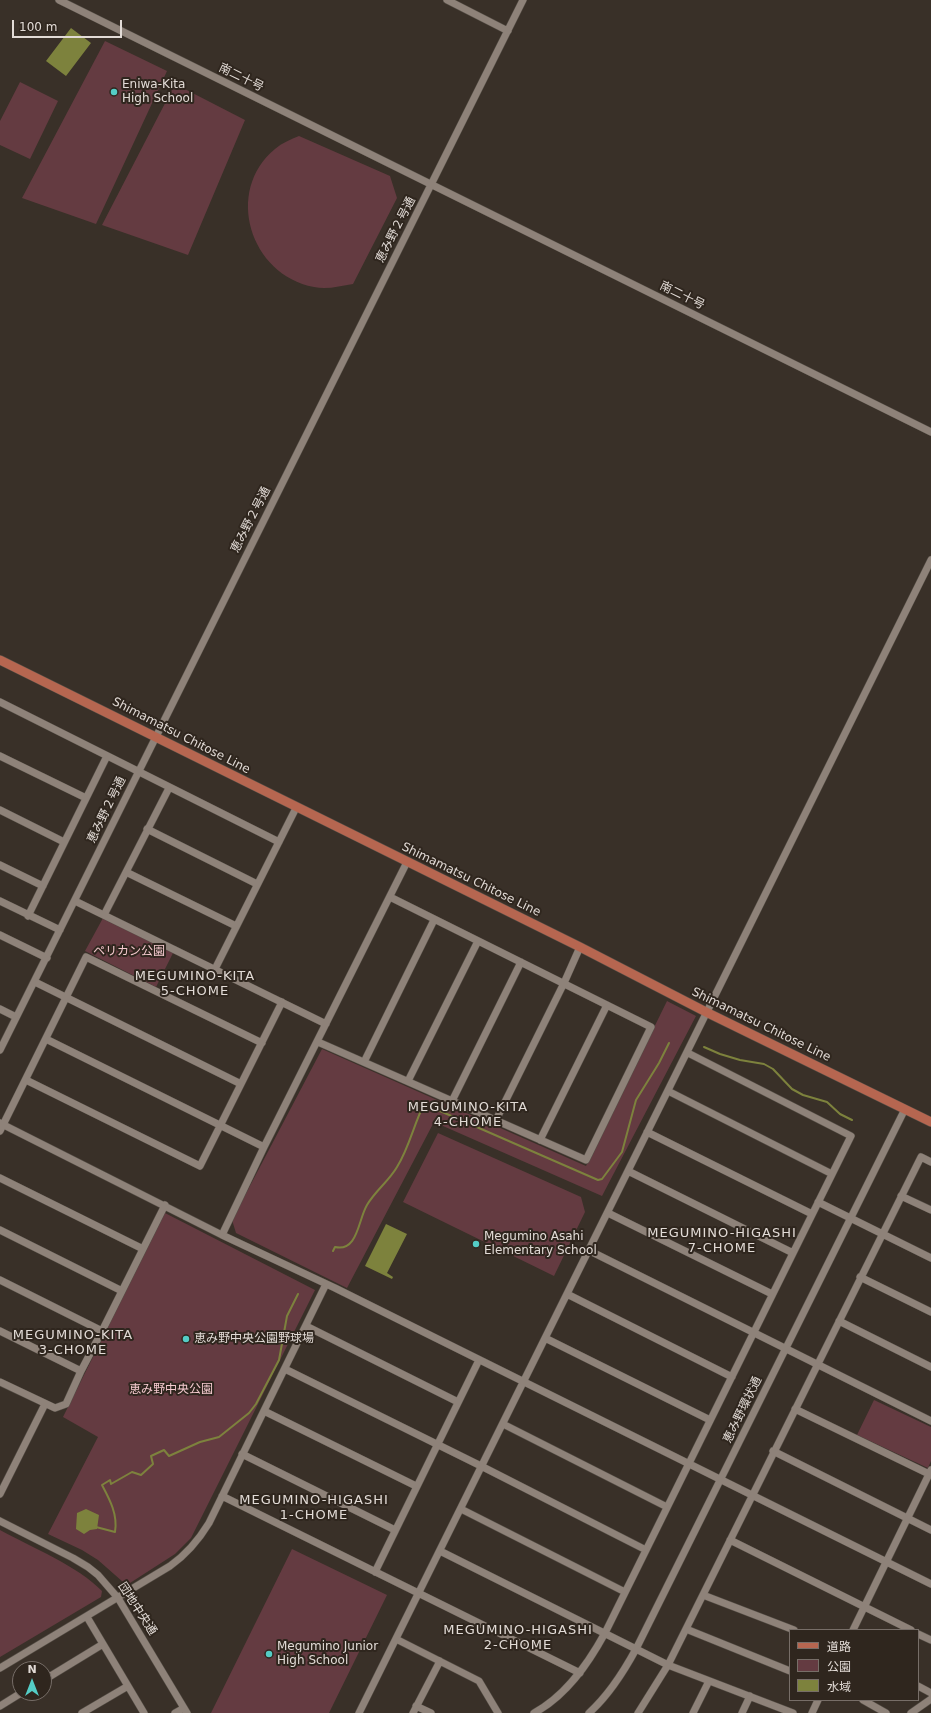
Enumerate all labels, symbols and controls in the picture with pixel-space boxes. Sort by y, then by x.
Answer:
scale bar [14,12,124,38]
text: 100 m [19,20,57,34]
street label: 南二十号 [216,61,266,95]
place label: Eniwa-Kita High School [122,78,193,106]
marker: Eniwa-Kita High School [109,87,119,97]
street label: 恵み野２号通 [373,195,419,265]
street label: 南二十号 [657,279,707,313]
street label: 恵み野２号通 [228,485,274,555]
street label: Shimamatsu Chitose Line [110,695,252,777]
street label: 恵み野２号通 [85,774,129,846]
street label: Shimamatsu Chitose Line [399,840,543,920]
park label: ペリカン公園 [93,945,165,959]
district label: MEGUMINO-KITA 5-CHOME [135,969,255,1000]
street label: Shimamatsu Chitose Line [689,985,833,1065]
district label: MEGUMINO-KITA 4-CHOME [408,1100,528,1131]
district label: MEGUMINO-HIGASHI 7-CHOME [647,1226,797,1257]
place label: Megumino Asahi Elementary School [484,1230,597,1258]
marker: Megumino Asahi Elementary School [471,1239,481,1249]
district label: MEGUMINO-KITA 3-CHOME [13,1328,133,1359]
place label: 恵み野中央公園野球場 [194,1332,314,1346]
marker: 恵み野中央公園野球場 [181,1334,191,1344]
street label: 恵み野環状通 [721,1374,765,1446]
park label: 恵み野中央公園 [129,1383,213,1397]
district label: MEGUMINO-HIGASHI 1-CHOME [239,1493,389,1524]
street label: 団地中央通 [115,1580,159,1638]
district label: MEGUMINO-HIGASHI 2-CHOME [443,1623,593,1654]
legend [789,1629,919,1701]
place label: Megumino Junior High School [277,1640,378,1668]
text: 道路 [827,1640,851,1654]
marker: Megumino Junior High School [264,1649,274,1659]
text: 公園 [827,1660,851,1674]
north arrow [12,1661,52,1701]
text: N [27,1663,37,1676]
text: 水域 [827,1680,851,1694]

